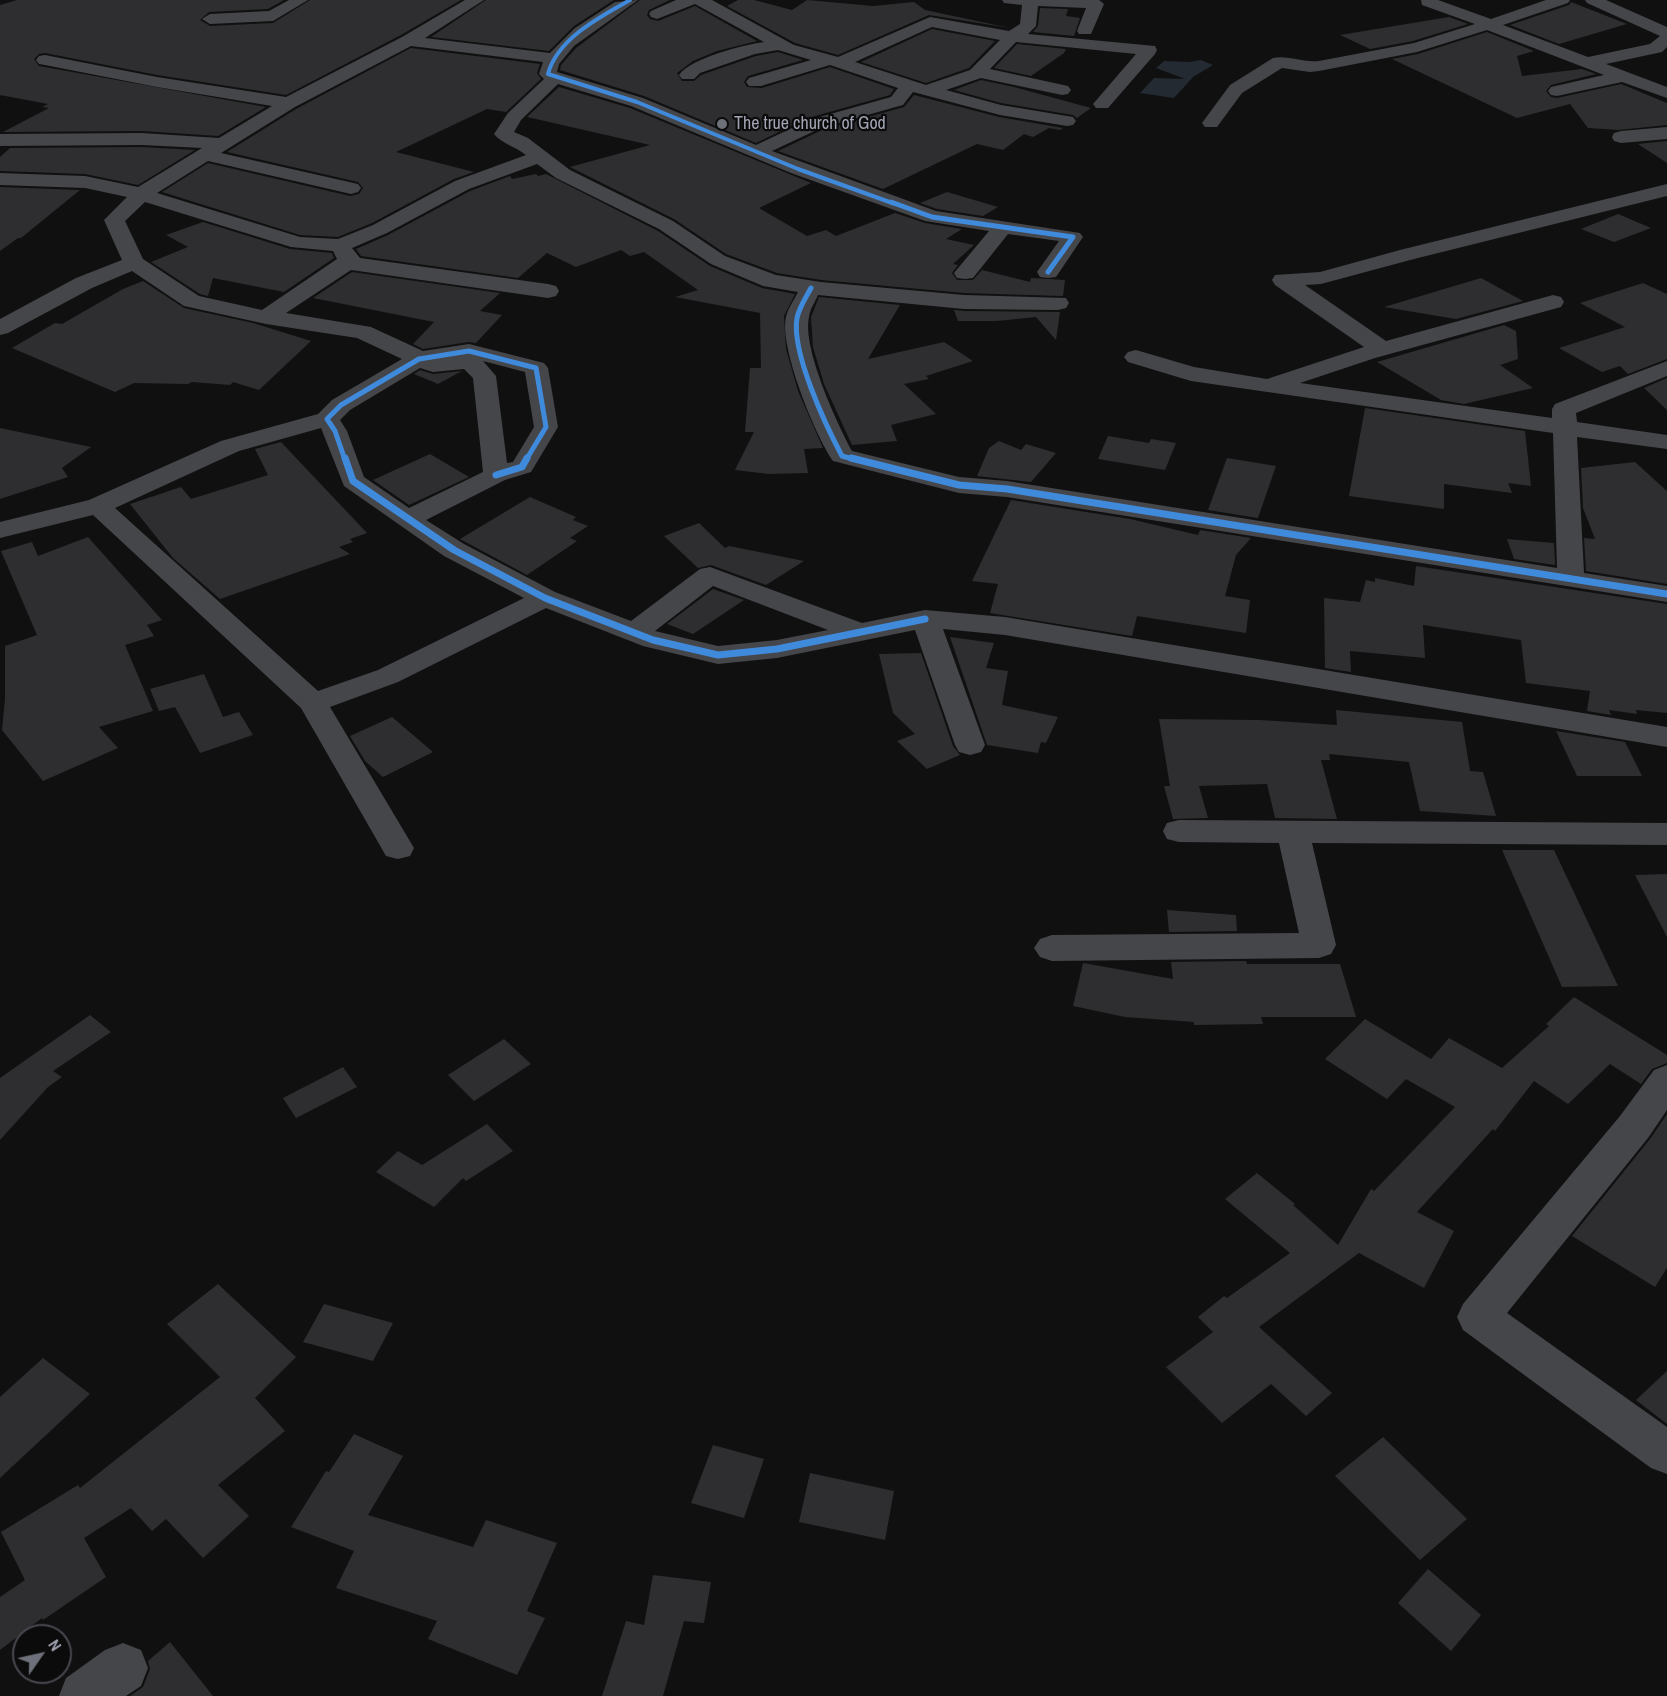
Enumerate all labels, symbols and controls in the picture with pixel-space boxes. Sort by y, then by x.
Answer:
place label: The true church of God [734,113,886,135]
marker: The true church of God [715,117,729,131]
north arrow [12,1624,72,1684]
text: N [43,1635,67,1655]

